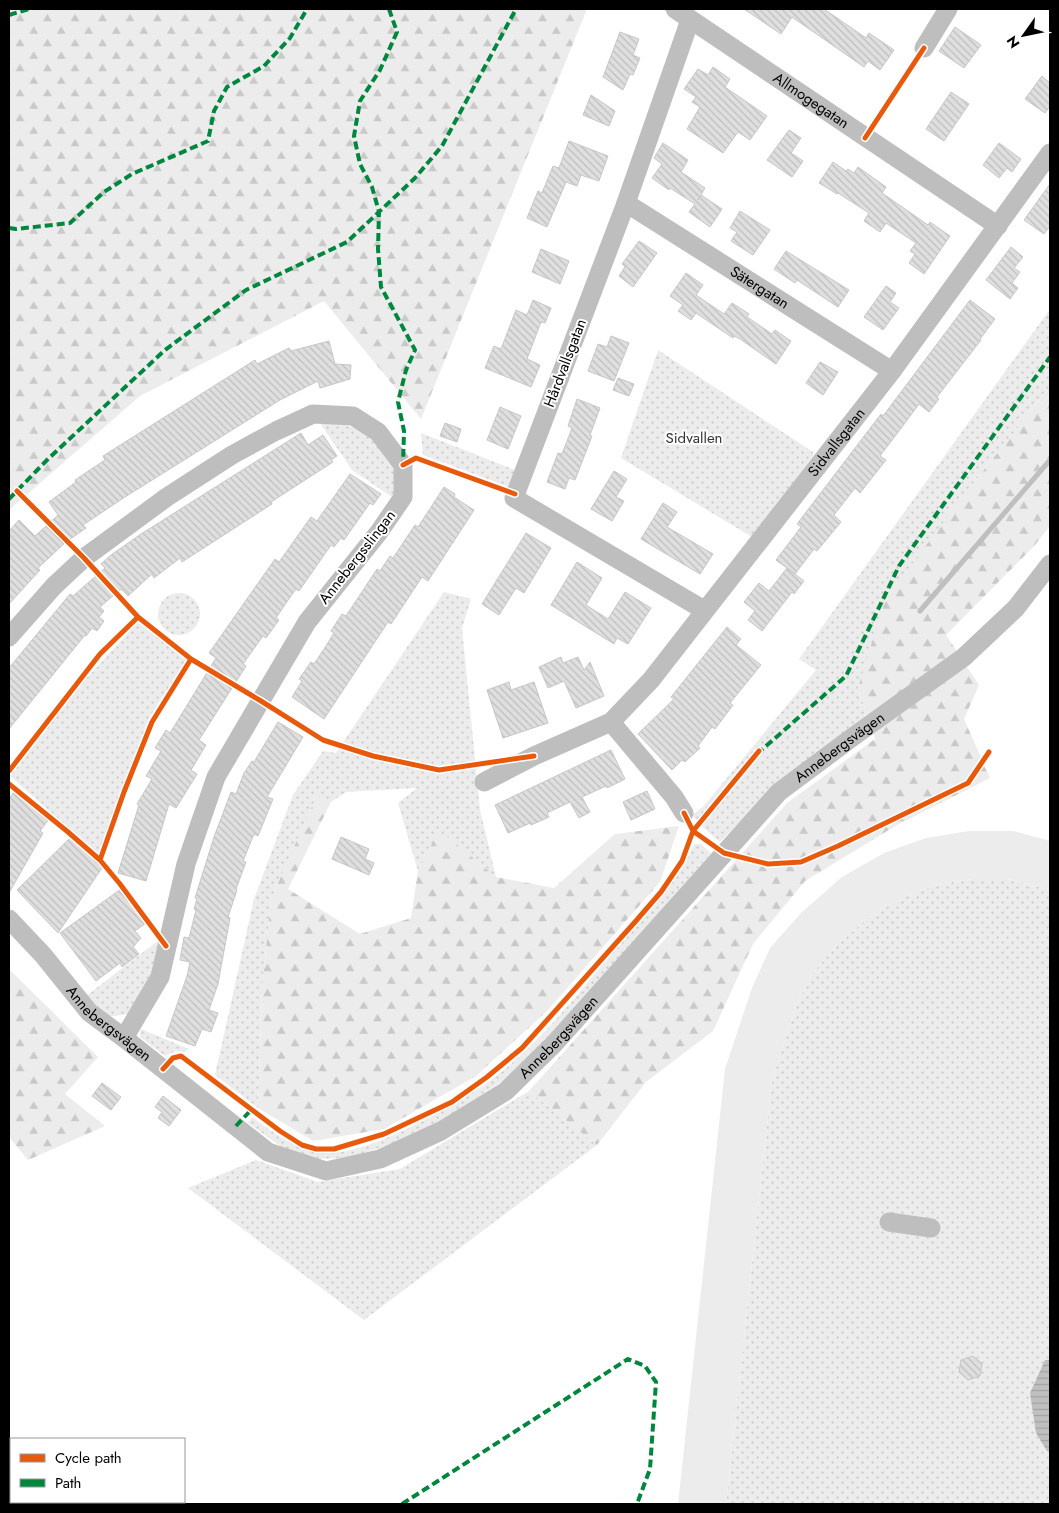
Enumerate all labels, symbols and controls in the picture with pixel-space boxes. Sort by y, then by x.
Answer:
north arrow [999,10,1049,60]
text: N [1002,32,1025,52]
street label: Allmogegatan [769,67,854,134]
street label: Sätergatan [726,260,793,314]
street label: Hårdvallsgatan [538,316,592,410]
street label: Sidvallsgatan [803,403,870,481]
park label: Sidvallen [666,427,723,449]
street label: Annebergsslingan [313,505,401,609]
street label: Annebergsvägen [790,707,889,788]
street label: Annebergsvägen [61,981,156,1067]
street label: Annebergsvägen [514,991,603,1084]
legend [10,1438,185,1503]
text: Cycle path [55,1447,122,1469]
text: Path [55,1472,81,1494]

